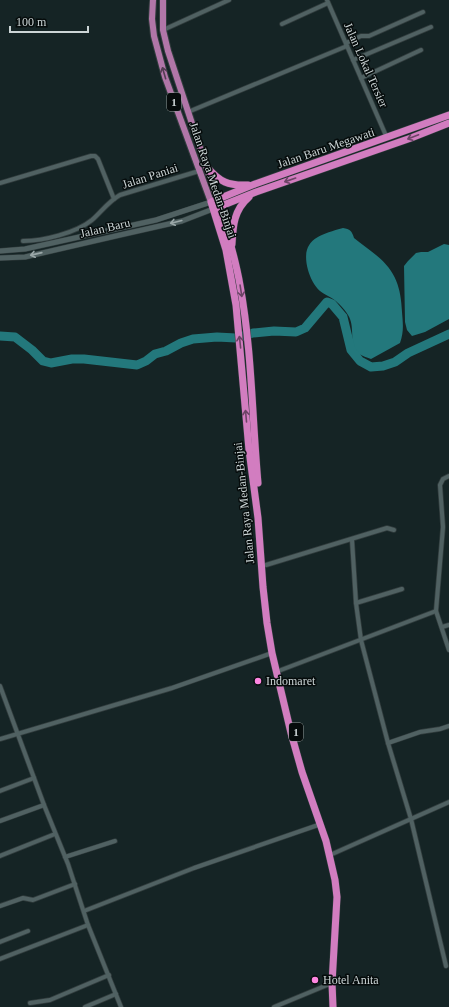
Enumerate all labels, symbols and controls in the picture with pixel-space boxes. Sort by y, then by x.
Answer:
scale bar [10,8,88,34]
text: 100 m [16,15,47,29]
street label: Jalan Lokal Tersier [341,20,391,110]
one-way arrow [160,66,167,79]
road number: 1 [167,93,181,111]
street label: Jalan Raya Medan-Binjai [187,120,240,241]
street label: Jalan Baru Megawati [276,125,377,171]
one-way arrow [407,134,419,141]
street label: Jalan Paniai [120,160,180,192]
one-way arrow [284,177,297,184]
street label: Jalan Baru [79,215,131,241]
one-way arrow [170,219,183,226]
one-way arrow [30,251,43,259]
one-way arrow [237,284,245,297]
one-way arrow [236,336,244,349]
one-way arrow [243,410,250,423]
street label: Jalan Raya Medan-Binjai [231,441,257,564]
place label: Indomaret [266,674,316,688]
marker: Indomaret [253,676,263,686]
road number: 1 [289,723,303,741]
place label: Hotel Anita [323,973,379,987]
marker: Hotel Anita [310,975,320,985]

